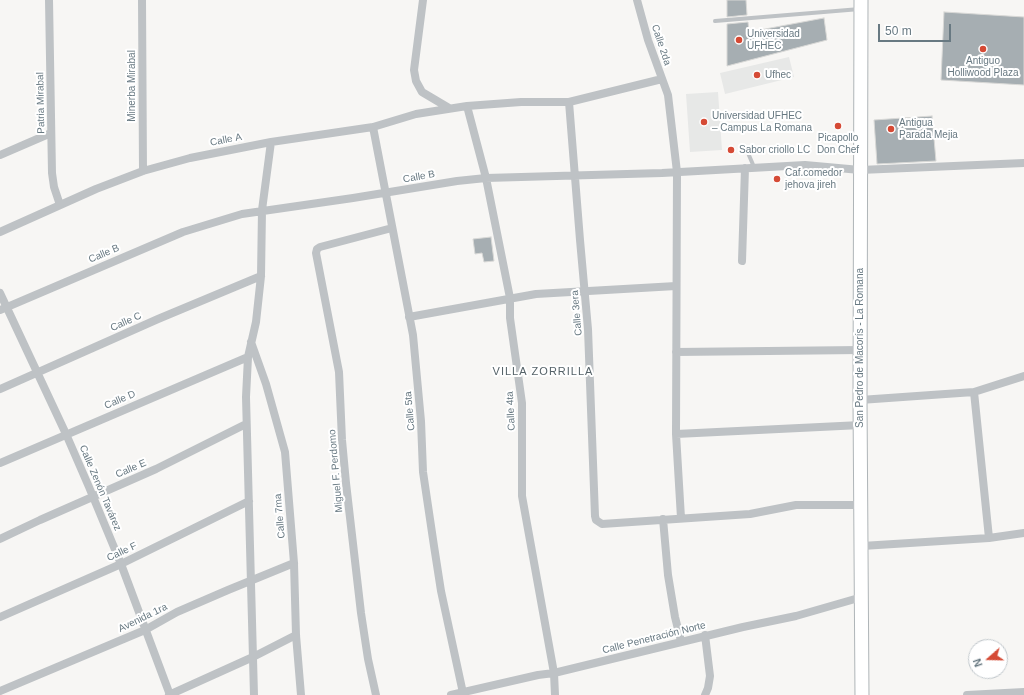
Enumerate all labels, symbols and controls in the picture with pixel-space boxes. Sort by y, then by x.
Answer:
scale bar [880,16,953,42]
street label: Calle 2da [649,23,673,67]
text: 50 m [885,24,912,38]
place label: Universidad UFHEC [747,28,800,52]
marker: Universidad UFHEC [734,35,744,45]
marker: Antiguo Holliwood Plaza [978,44,988,54]
street label: Minerba Mirabal [126,50,138,122]
place label: Antiguo Holliwood Plaza [947,55,1019,78]
place label: Ufhec [765,69,791,81]
marker: Ufhec [752,70,762,80]
street label: Patria Mirabal [34,72,48,134]
place label: Universidad UFHEC – Campus La Romana [712,110,812,134]
marker: Universidad UFHEC – Campus La Romana [699,117,709,127]
place label: Antigua Parada Mejia [899,117,958,140]
marker: Picapollo Don Chef [833,121,843,131]
marker: Antigua Parada Mejia [886,124,896,134]
street label: Calle A [209,131,243,149]
place label: Picapollo Don Chef [817,132,859,156]
place label: Sabor criollo LC [739,144,810,156]
marker: Sabor criollo LC [726,145,736,155]
place label: Caf.comedor jehova jireh [785,167,842,190]
street label: Calle B [402,168,436,186]
marker: Caf.comedor jehova jireh [772,174,782,184]
street label: Calle B [87,242,121,266]
street label: San Pedro de Macorís - La Romana [854,268,866,428]
street label: Calle 3era [569,290,585,336]
street label: Calle C [109,310,143,334]
district label: VILLA ZORRILLA [493,365,593,379]
street label: Calle D [103,388,137,412]
street label: Calle 5ta [402,391,418,431]
street label: Calle 4ta [504,391,518,431]
street label: Miguel F. Perdomo [326,429,346,513]
street label: Calle Zenón Tavárez [77,443,123,533]
street label: Calle E [114,457,148,481]
street label: Calle 7ma [272,493,288,539]
street label: Calle F [105,540,139,564]
street label: Avenida 1ra [116,601,170,635]
street label: Calle Penetración Norte [601,619,707,657]
north arrow [968,639,1008,679]
text: N [971,657,985,669]

